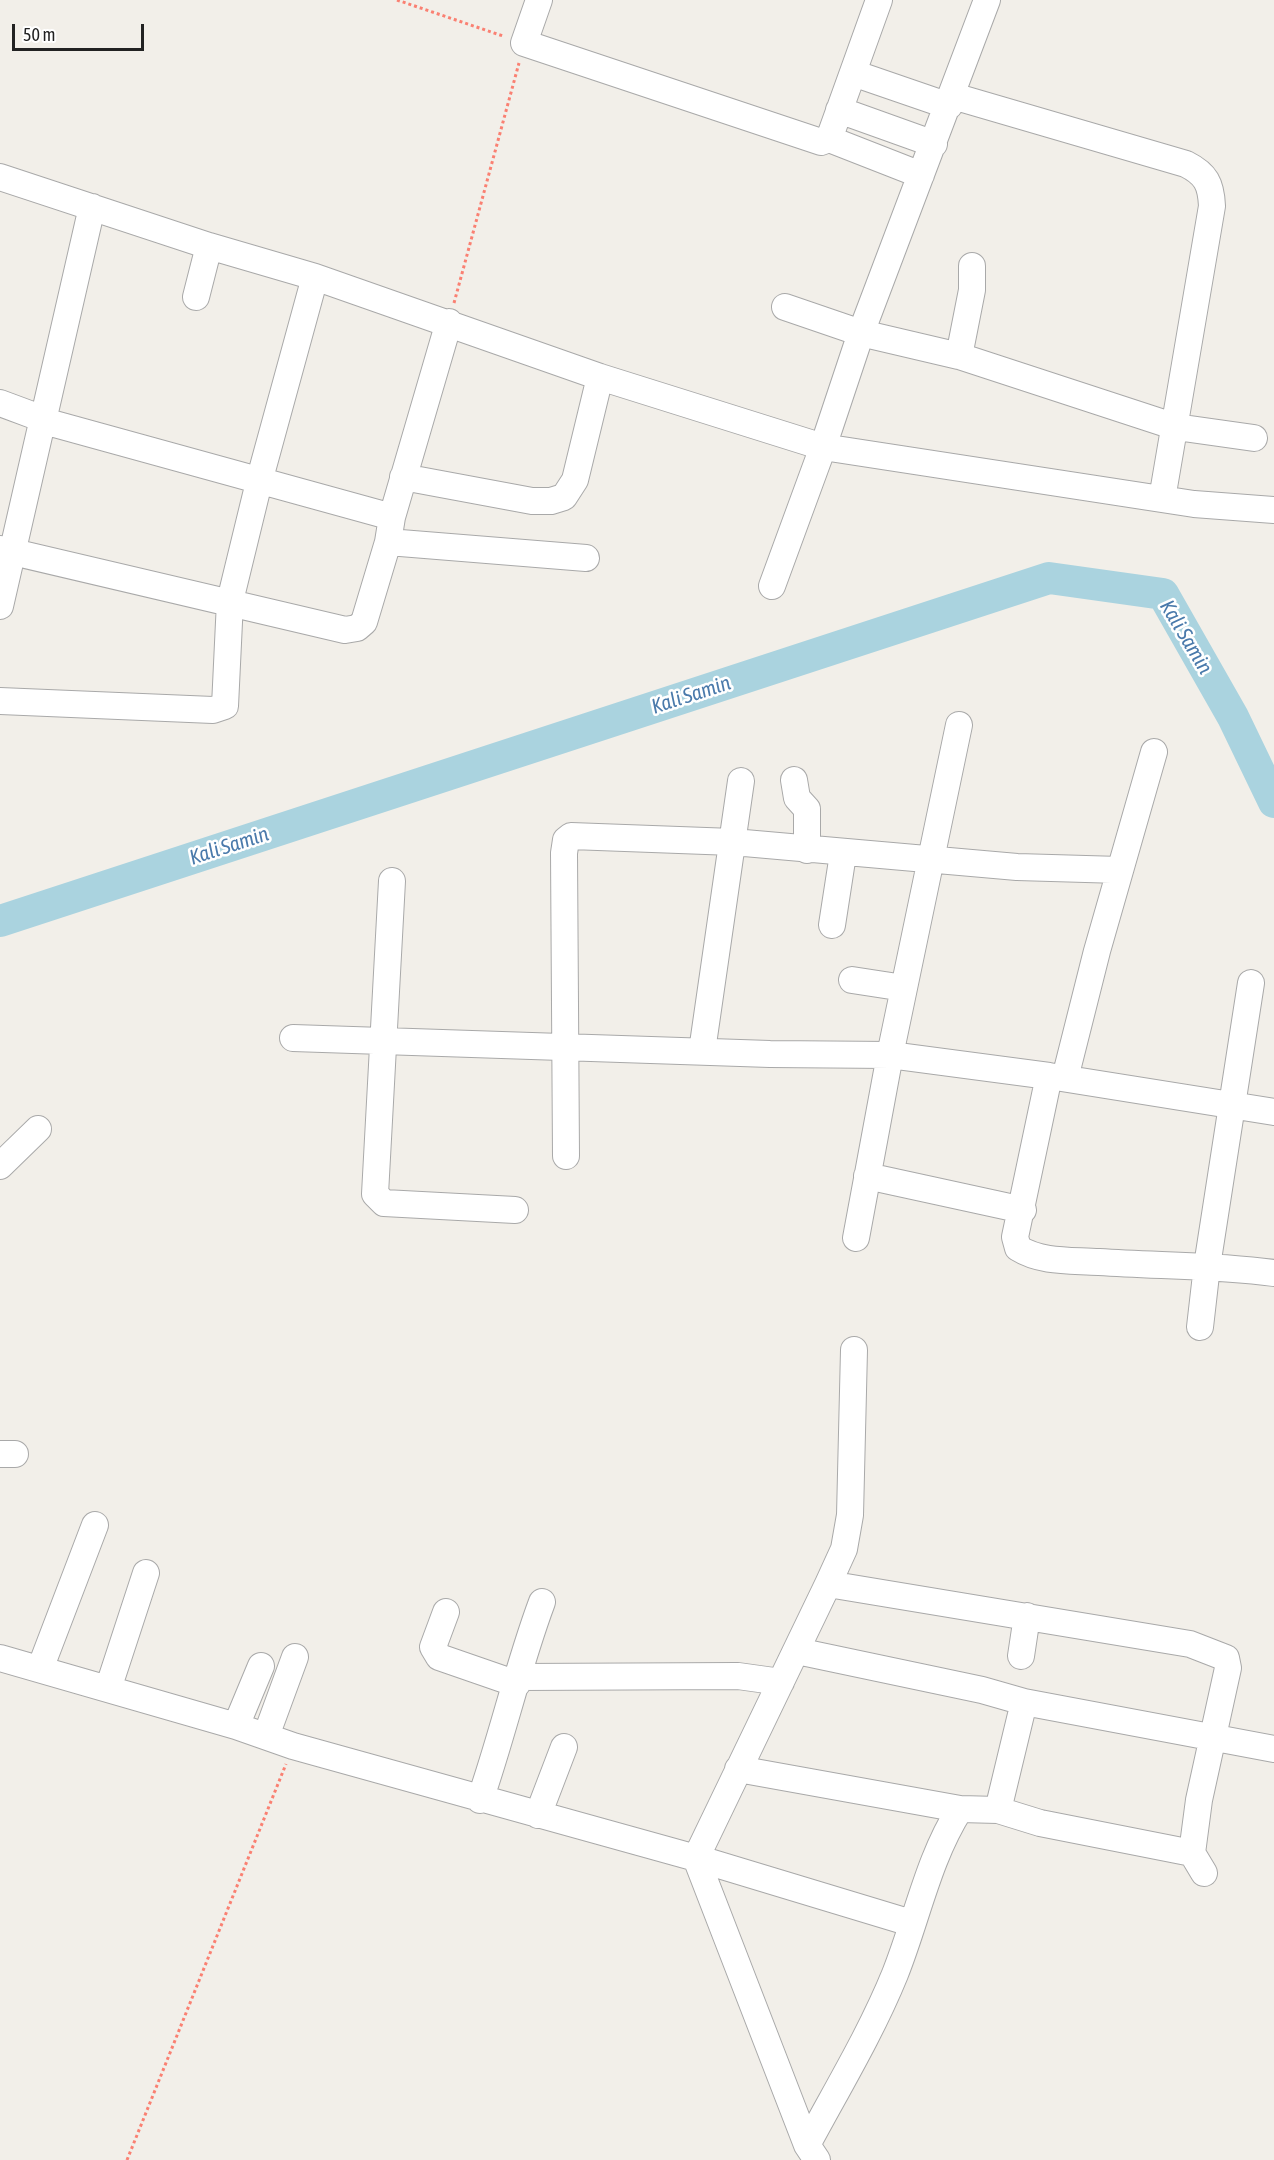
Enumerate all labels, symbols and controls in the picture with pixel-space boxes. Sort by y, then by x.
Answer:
scale bar [15,12,147,50]
text: 50 m [23,24,55,45]
water label: Kali Samin [1154,596,1218,678]
water label: Kali Samin [648,670,734,720]
water label: Kali Samin [186,821,272,871]

